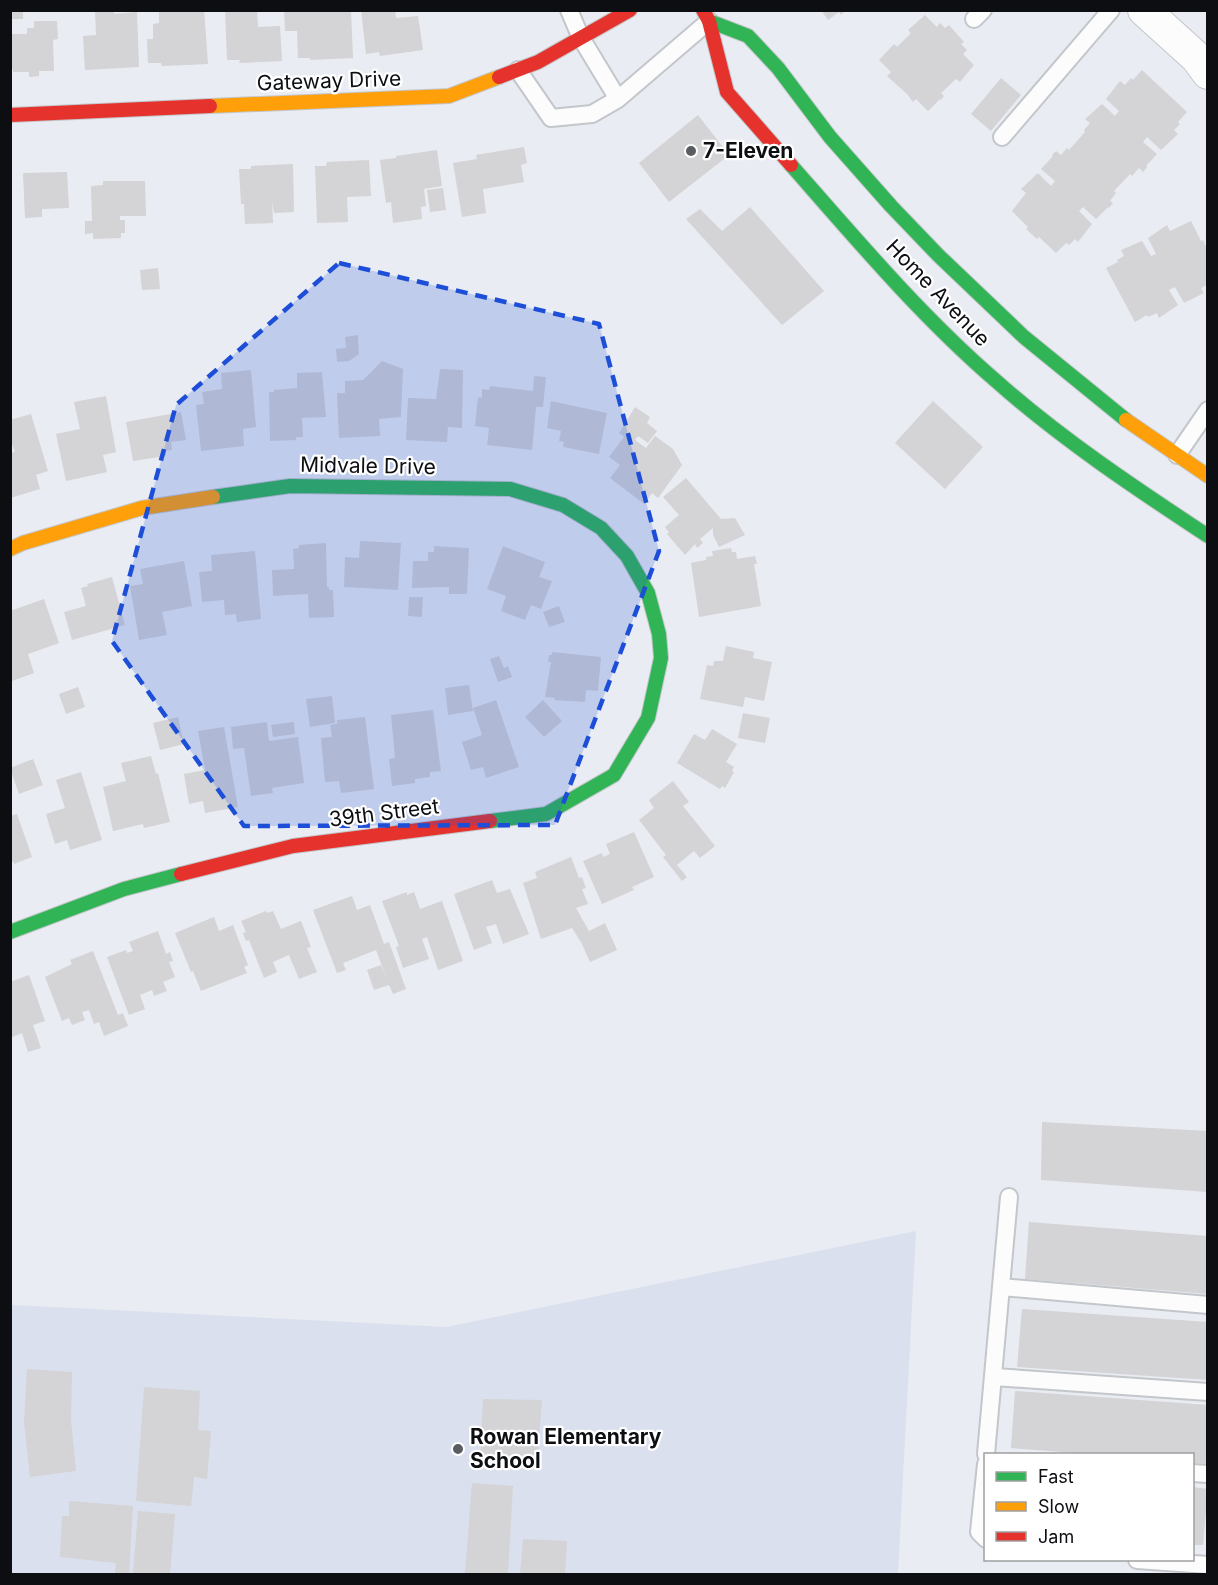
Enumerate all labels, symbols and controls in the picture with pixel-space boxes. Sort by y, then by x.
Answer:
street label: Gateway Drive [256,65,402,96]
place label: 7-Eleven [703,138,793,163]
marker: 7-Eleven [684,144,698,158]
street label: Home Avenue [881,234,995,351]
street label: Midvale Drive [300,452,436,479]
street label: 39th Street [327,793,441,832]
place label: Rowan Elementary School [470,1424,662,1473]
marker: Rowan Elementary School [451,1442,465,1456]
legend [984,1453,1194,1561]
text: Fast [1038,1466,1074,1487]
text: Slow [1038,1496,1079,1517]
text: Jam [1038,1526,1074,1547]

